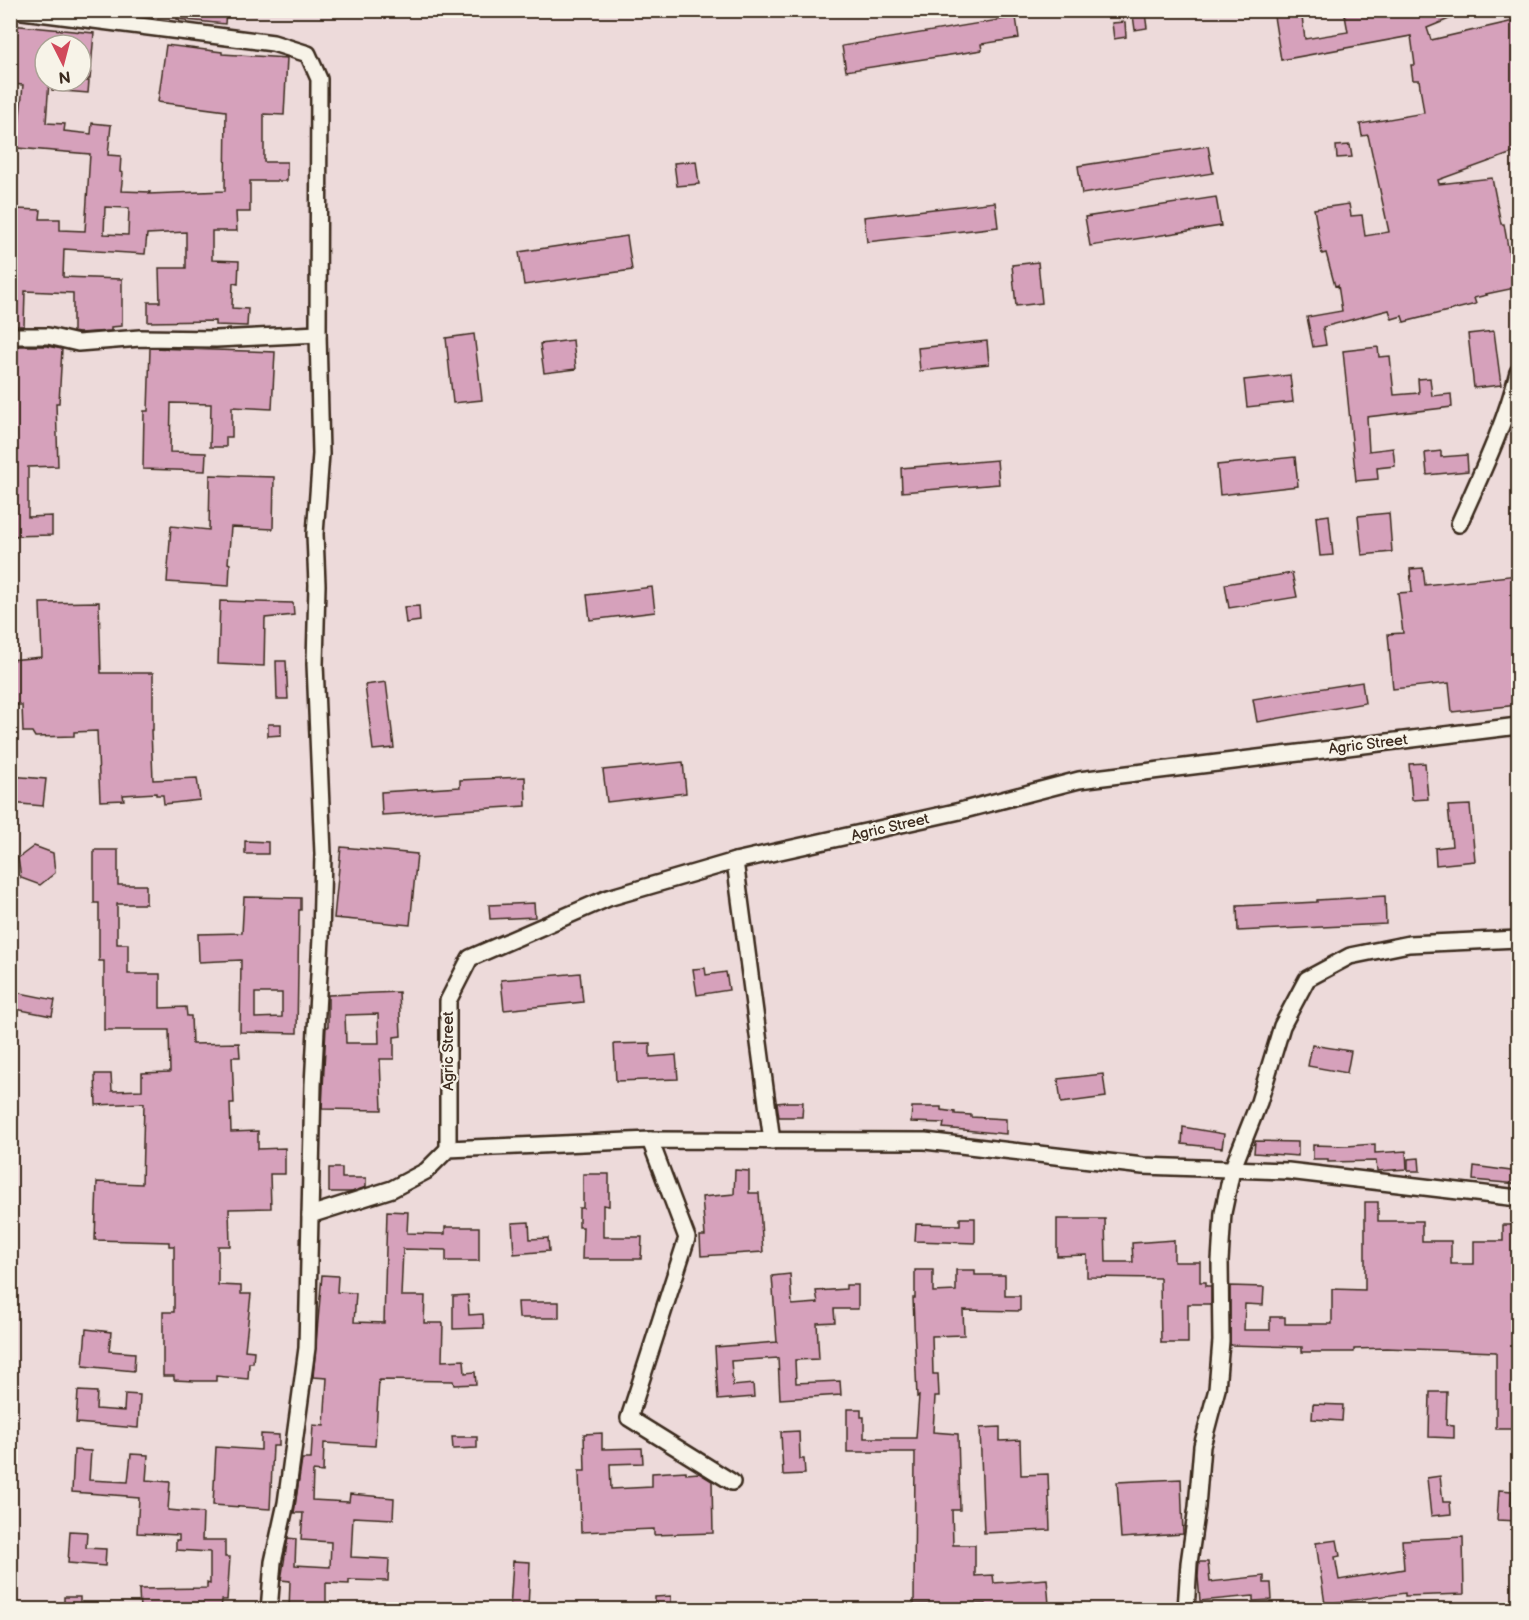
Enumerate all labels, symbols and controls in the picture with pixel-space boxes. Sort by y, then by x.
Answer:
north arrow [33,33,93,93]
text: N [57,66,71,87]
street label: Agric Street [1328,730,1409,759]
street label: Agric Street [849,809,931,846]
street label: Agric Street [439,1011,458,1091]

